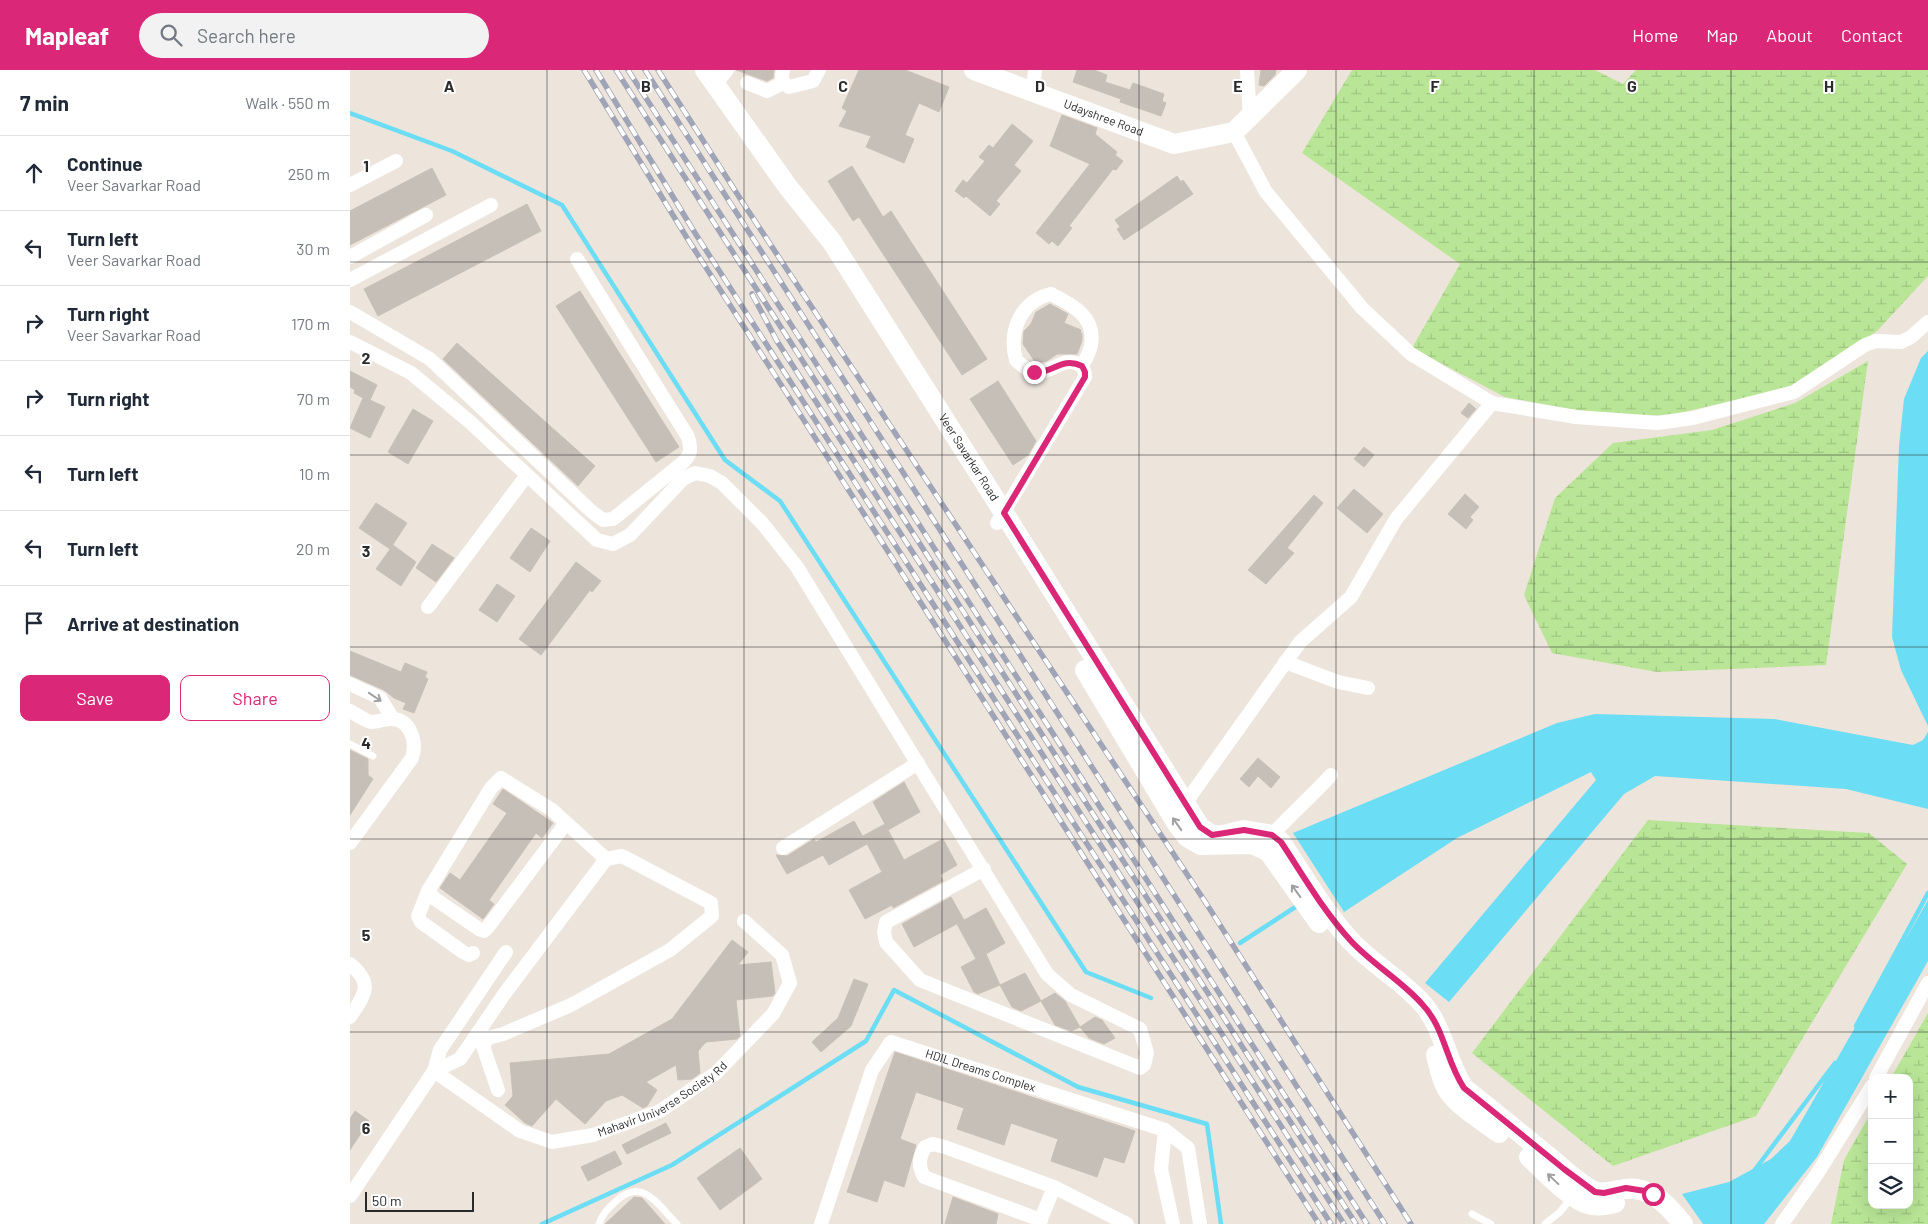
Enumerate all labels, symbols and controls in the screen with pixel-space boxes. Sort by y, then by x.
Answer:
search box [139,13,489,58]
text: Mapleaf [25,21,109,50]
icon: search [157,21,185,49]
text: Search here [197,24,296,47]
text: Home [1632,24,1678,46]
text: Map [1706,24,1738,46]
text: About [1766,24,1813,46]
text: Contact [1841,24,1903,46]
text: A [444,76,455,95]
text: B [641,76,651,95]
text: C [838,76,848,95]
text: D [1035,76,1045,95]
text: E [1233,76,1243,95]
text: F [1431,76,1440,95]
text: G [1627,76,1637,95]
text: H [1824,76,1834,95]
text: 7 min [20,90,69,115]
text: Walk · 550 m [245,93,330,112]
street label: Udayshree Road [1062,96,1146,138]
text: Continue [67,152,143,175]
text: 1 [363,156,369,175]
icon: ahead [20,159,48,187]
text: 250 m [288,164,330,183]
text: Veer Savarkar Road [67,175,201,194]
text: Turn left [67,227,138,250]
icon: left [20,234,48,262]
text: 30 m [296,239,330,258]
text: Veer Savarkar Road [67,250,201,269]
text: Turn right [67,302,149,325]
icon: right [20,309,48,337]
text: 170 m [291,314,330,333]
text: Veer Savarkar Road [67,325,201,344]
text: 2 [362,348,371,367]
route end [1023,361,1046,384]
icon: right [20,384,48,412]
text: Turn right [67,387,149,410]
text: 70 m [297,389,330,408]
street label: Veer Savarkar Road [937,411,1002,503]
icon: left [20,459,48,487]
text: Turn left [67,462,138,485]
text: 10 m [299,464,330,483]
icon: left [20,534,48,562]
text: Turn left [67,537,138,560]
text: 20 m [296,539,330,558]
text: 3 [362,541,370,560]
icon: arrive [20,609,48,637]
text: Arrive at destination [67,612,239,635]
button: Save [20,675,170,721]
button: Share [180,675,330,721]
one-way arrow [368,692,382,703]
text: 4 [361,733,371,752]
one-way arrow [1172,817,1182,831]
one-way arrow [1291,884,1301,898]
text: 5 [362,925,371,944]
street label: HDIL Dreams Complex [924,1046,1038,1094]
street label: Mahavir Universe Society Rd [596,1058,729,1139]
map controls [1868,1074,1913,1209]
button: + [1868,1074,1913,1119]
text: 6 [362,1118,371,1137]
button: − [1868,1119,1913,1164]
button: layers [1868,1164,1913,1209]
one-way arrow [1547,1173,1560,1185]
route start [1642,1183,1665,1206]
scale bar [365,1189,474,1212]
text: 50 m [372,1192,401,1209]

